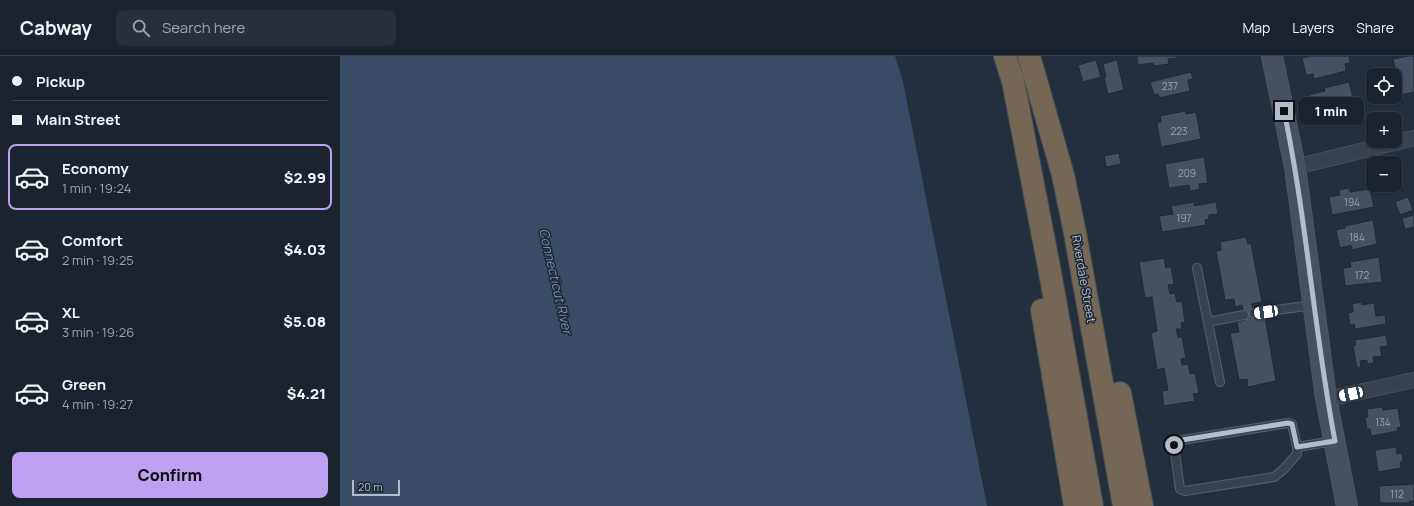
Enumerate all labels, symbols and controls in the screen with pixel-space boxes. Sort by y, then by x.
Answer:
search box [116,10,396,46]
text: Cabway [20,15,92,41]
icon: search [130,17,152,39]
text: Search here [162,17,245,38]
text: Map [1242,18,1270,37]
text: Layers [1292,18,1334,37]
text: Share [1356,18,1394,37]
map controls [1366,68,1402,192]
button: locate [1366,68,1402,104]
text: Pickup [36,71,85,92]
house number: 237 [1162,79,1178,93]
callout: 1 min [1298,97,1364,125]
route end [1275,102,1293,120]
text: 1 min [1315,102,1347,120]
text: Main Street [36,109,121,130]
button: + [1366,112,1402,148]
house number: 223 [1171,124,1187,138]
button: − [1366,156,1402,192]
text: Economy [62,158,129,179]
icon: car [14,159,50,195]
house number: 209 [1178,166,1196,180]
text: $2.99 [284,167,326,188]
text: 1 min · 19:24 [62,179,131,197]
house number: 194 [1344,195,1360,209]
house number: 197 [1177,211,1192,225]
water label: Connecticut River [535,226,577,338]
text: Comfort [62,230,123,251]
house number: 184 [1349,230,1365,244]
icon: car [14,231,50,267]
street label: Riverdale Street [1068,234,1100,324]
text: $4.03 [284,239,326,260]
text: 2 min · 19:25 [62,251,134,269]
house number: 172 [1355,268,1370,282]
text: XL [62,302,80,323]
icon: car [14,303,50,339]
car [1253,304,1279,320]
text: $5.08 [283,311,326,332]
text: 3 min · 19:26 [62,323,134,341]
text: Green [62,374,106,395]
icon: car [14,375,50,411]
text: $4.21 [287,383,326,404]
car [1338,386,1364,402]
text: 4 min · 19:27 [62,395,133,413]
house number: 134 [1375,415,1391,429]
route start [1165,436,1183,454]
button: Confirm [12,452,328,498]
scale bar [352,478,400,497]
text: 20 m [358,479,383,494]
house number: 112 [1390,487,1404,501]

